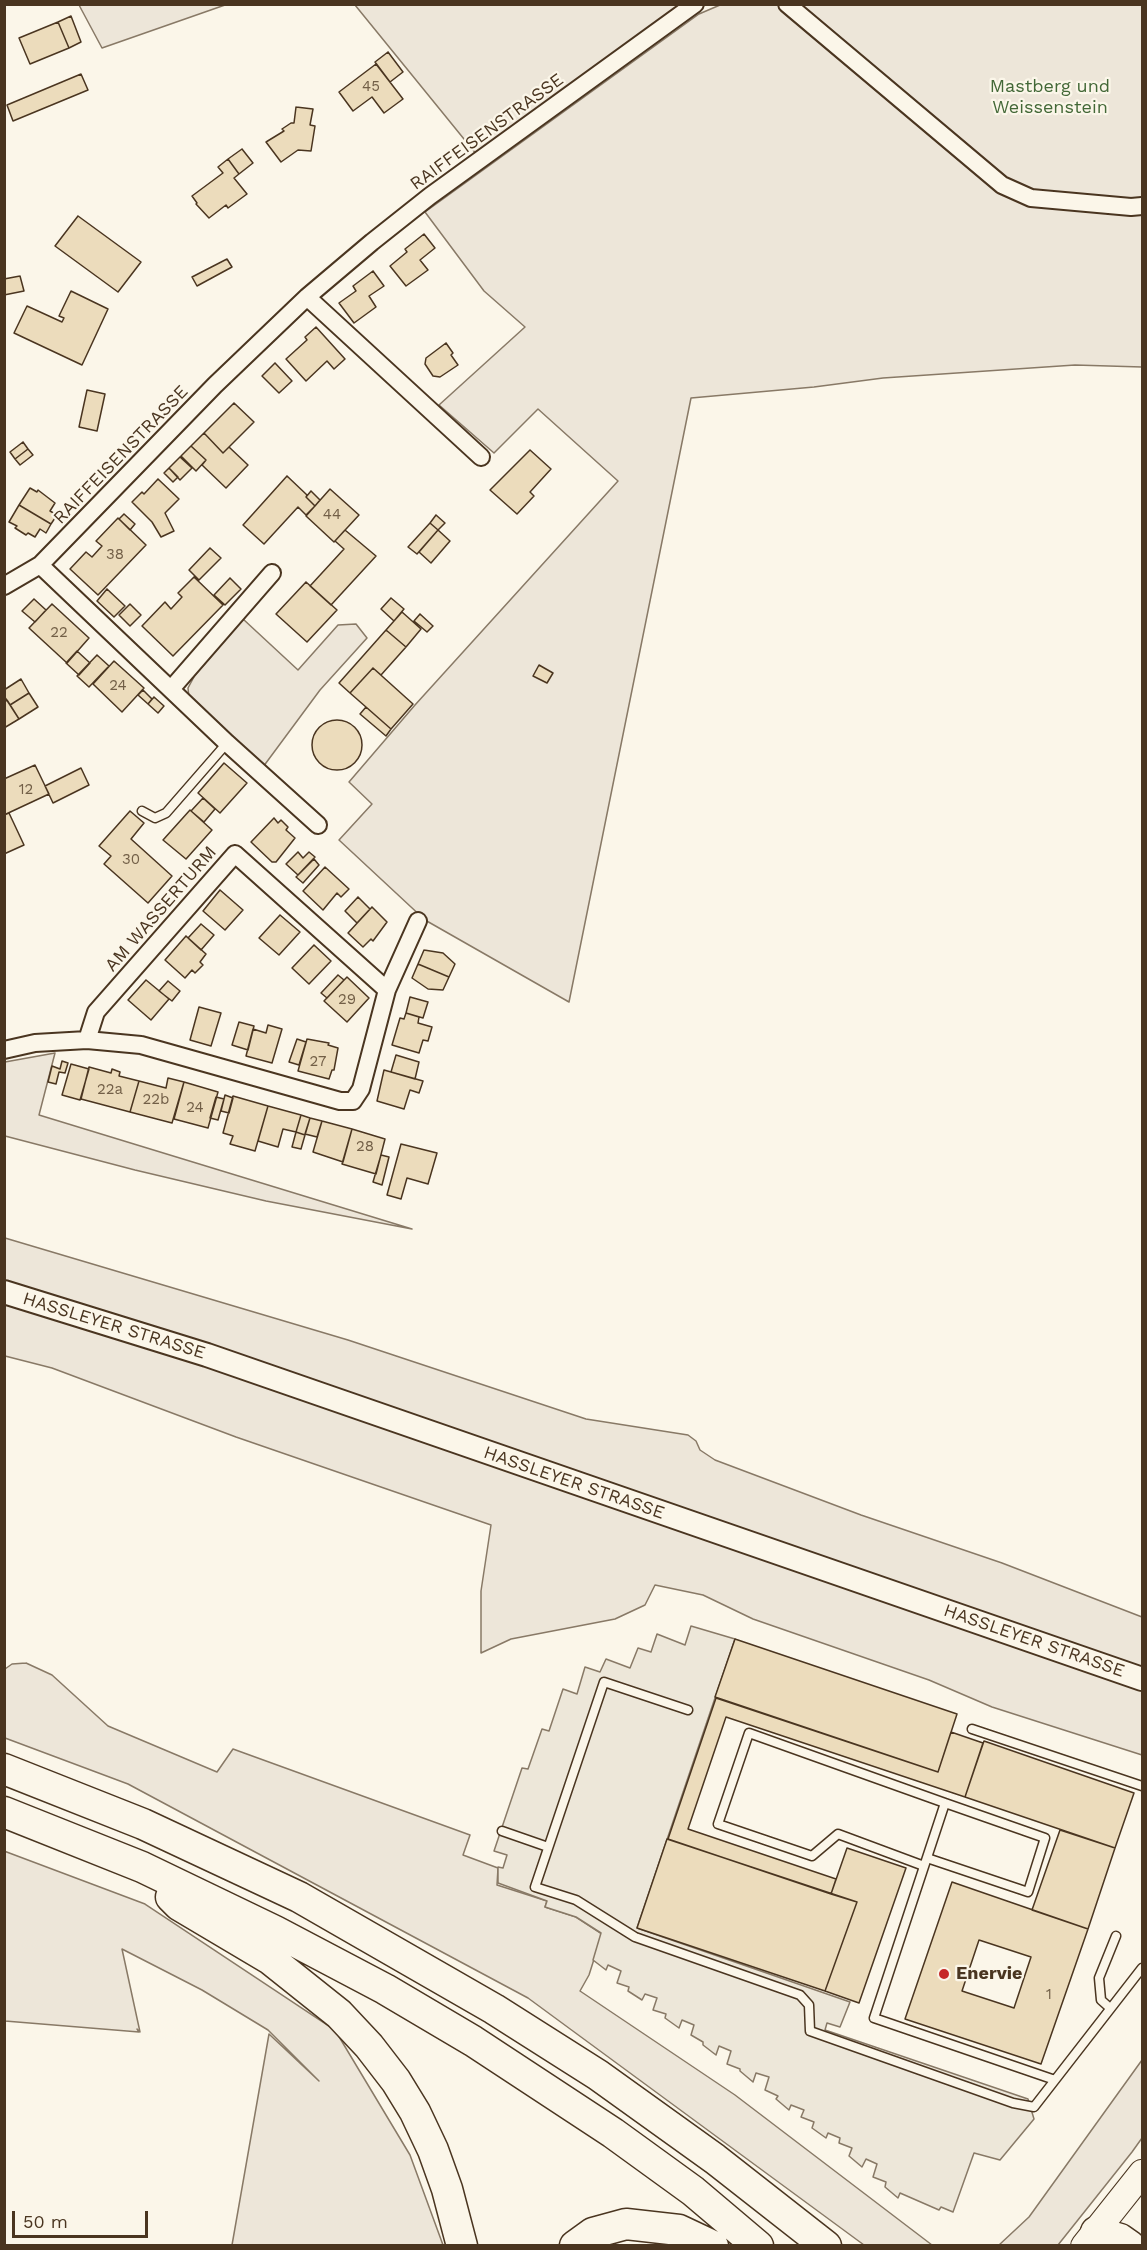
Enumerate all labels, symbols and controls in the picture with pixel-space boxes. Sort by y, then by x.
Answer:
street label: RAIFFEISENSTRASSE [406,69,568,195]
park label: Mastberg und Weissenstein [990,76,1110,118]
house number: 45 [362,78,380,96]
street label: RAIFFEISENSTRASSE [49,381,193,529]
house number: 44 [323,506,341,524]
house number: 38 [106,546,124,564]
house number: 22 [50,624,68,642]
house number: 24 [109,677,127,695]
house number: 12 [19,781,33,799]
street label: AM WASSERTURM [101,842,221,976]
house number: 30 [122,851,140,869]
house number: 29 [338,991,356,1009]
house number: 27 [310,1053,326,1071]
house number: 22a [97,1081,123,1099]
house number: 22b [143,1091,169,1109]
house number: 24 [186,1099,204,1117]
house number: 28 [356,1138,374,1156]
street label: HASSLEYER STRASSE [20,1288,208,1364]
street label: HASSLEYER STRASSE [481,1442,667,1524]
street label: HASSLEYER STRASSE [941,1600,1127,1682]
place label: Enervie [956,1963,1022,1985]
marker: Enervie [937,1967,951,1981]
house number: 1 [1046,1986,1052,2004]
scale bar [15,2199,152,2237]
text: 50 m [23,2211,68,2232]

